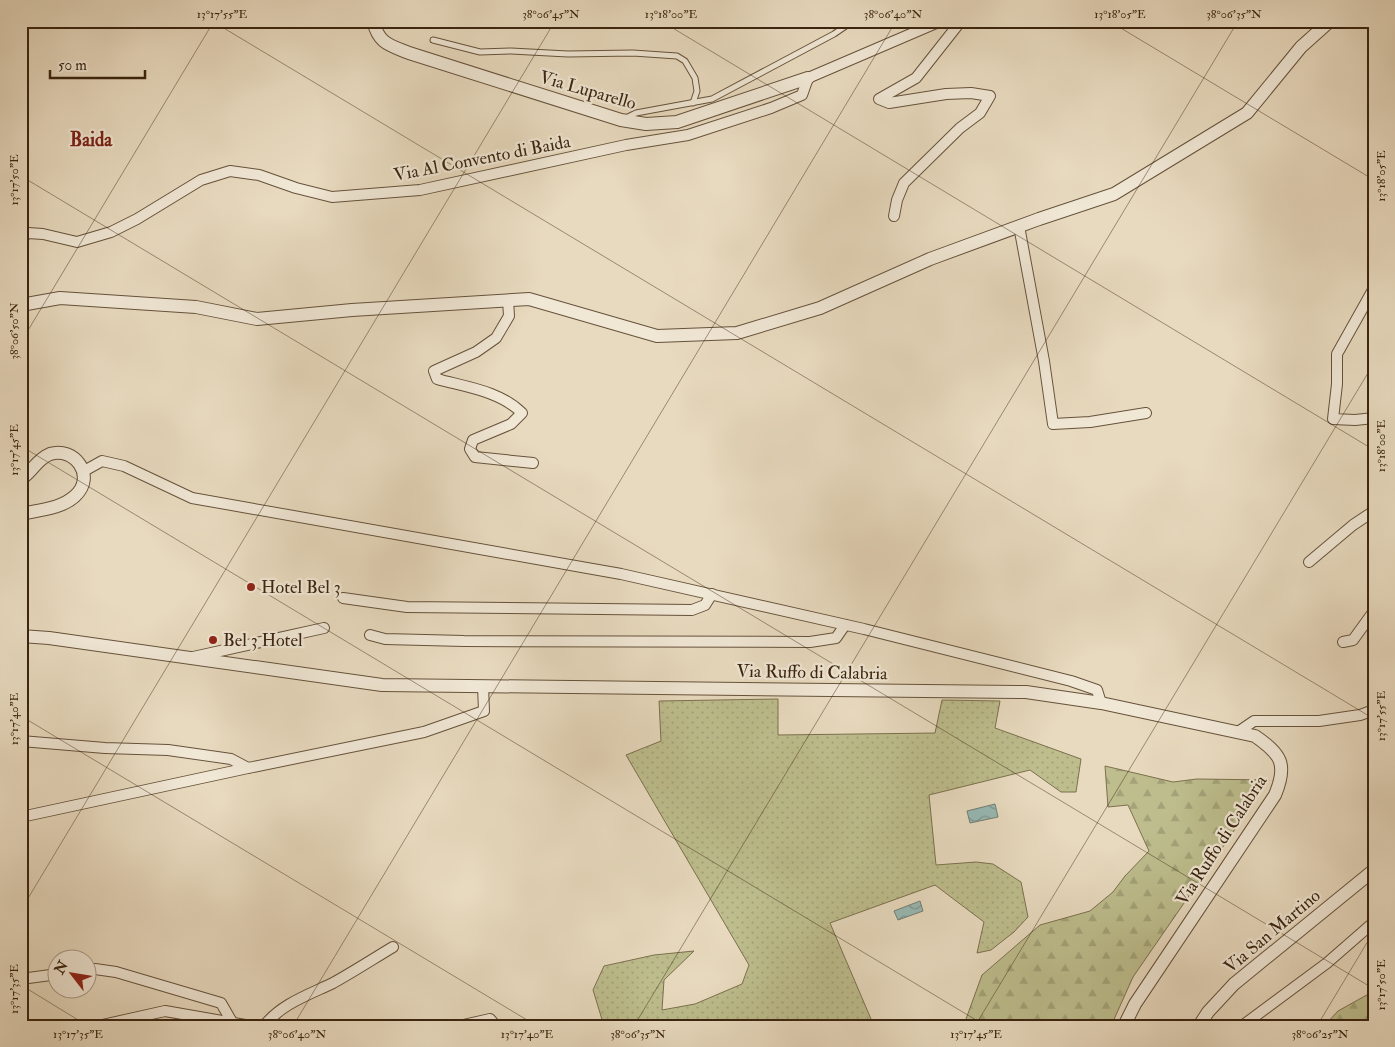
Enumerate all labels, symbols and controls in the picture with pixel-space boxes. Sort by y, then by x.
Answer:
text: 13°17'55"E [197,7,248,22]
text: 38°06'45"N [522,7,580,22]
text: 13°18'00"E [645,7,698,22]
text: 38°06'40"N [864,7,922,22]
text: 13°18'05"E [1094,7,1146,22]
text: 38°06'35"N [1206,7,1262,22]
scale bar [50,48,145,80]
text: 50 m [58,56,87,75]
street label: Via Luparello [537,66,639,115]
district label: Baida [70,128,113,152]
street label: Via Al Convento di Baida [392,130,573,187]
text: 13°18'05"E [1374,150,1389,202]
text: 13°17'50"E [7,154,22,206]
text: 38°06'50"N [7,302,22,360]
text: 13°18'00"E [1374,419,1389,472]
text: 13°17'45"E [7,424,22,476]
place label: Hotel Bel 3 [261,576,341,599]
marker: Hotel Bel 3 [245,581,257,593]
place label: Bel 3 Hotel [223,629,303,652]
marker: Bel 3 Hotel [207,634,219,646]
street label: Via Ruffo di Calabria [736,660,888,685]
text: 13°17'55"E [1374,690,1389,741]
text: 13°17'40"E [7,692,22,745]
street label: Via Ruffo di Calabria [1171,770,1273,910]
street label: Via San Martino [1219,884,1326,978]
north arrow [48,950,98,1000]
text: N [50,957,72,978]
text: 13°17'50"E [1374,959,1389,1011]
text: 13°17'35"E [7,964,22,1014]
text: 13°17'35"E [53,1027,103,1042]
text: 38°06'40"N [268,1027,326,1042]
text: 13°17'40"E [501,1027,554,1042]
text: 38°06'35"N [610,1027,666,1042]
text: 13°17'45"E [950,1027,1002,1042]
text: 38°06'25"N [1291,1027,1349,1042]

